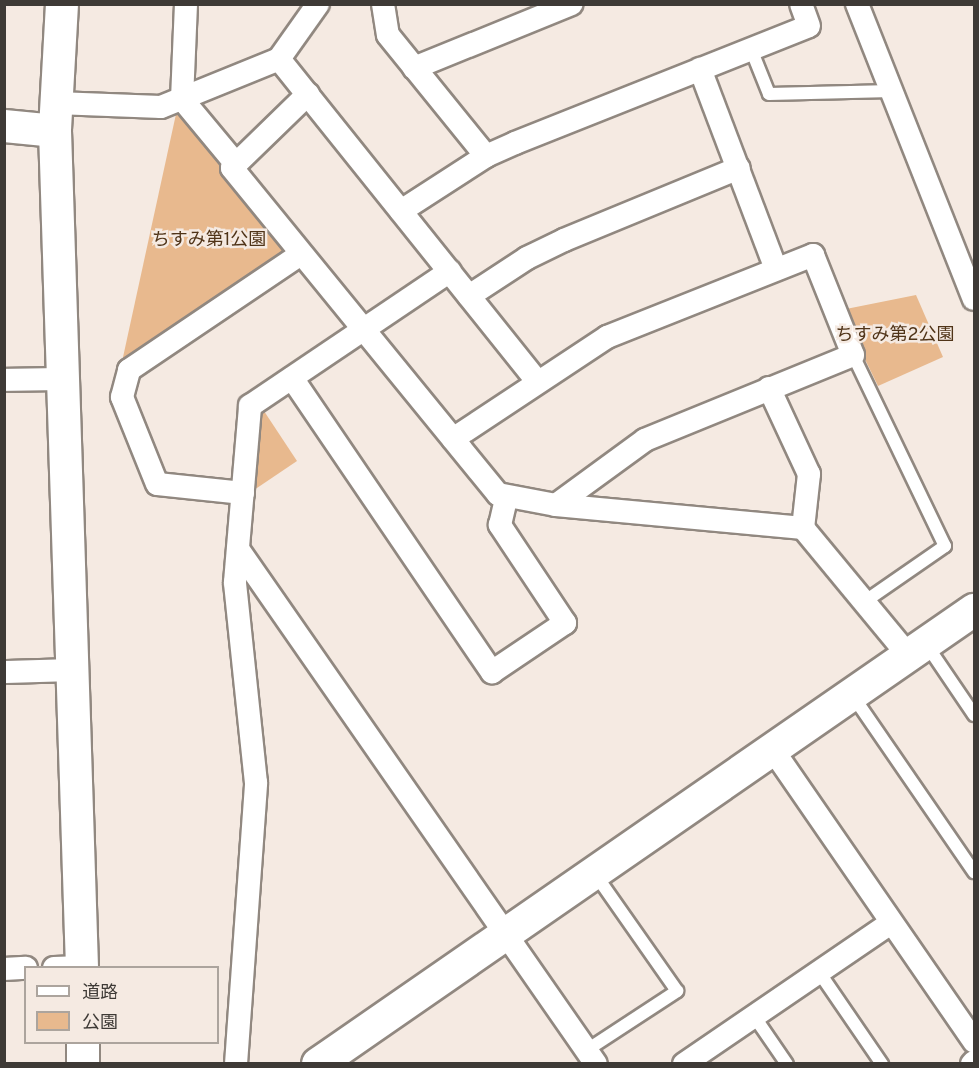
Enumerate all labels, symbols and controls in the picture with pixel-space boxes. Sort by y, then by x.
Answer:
park label: ちすみ第1公園 [152,230,266,252]
park label: ちすみ第2公園 [835,325,955,347]
legend [24,966,219,1044]
text: 道路 [82,982,118,1005]
text: 公園 [82,1012,118,1035]

